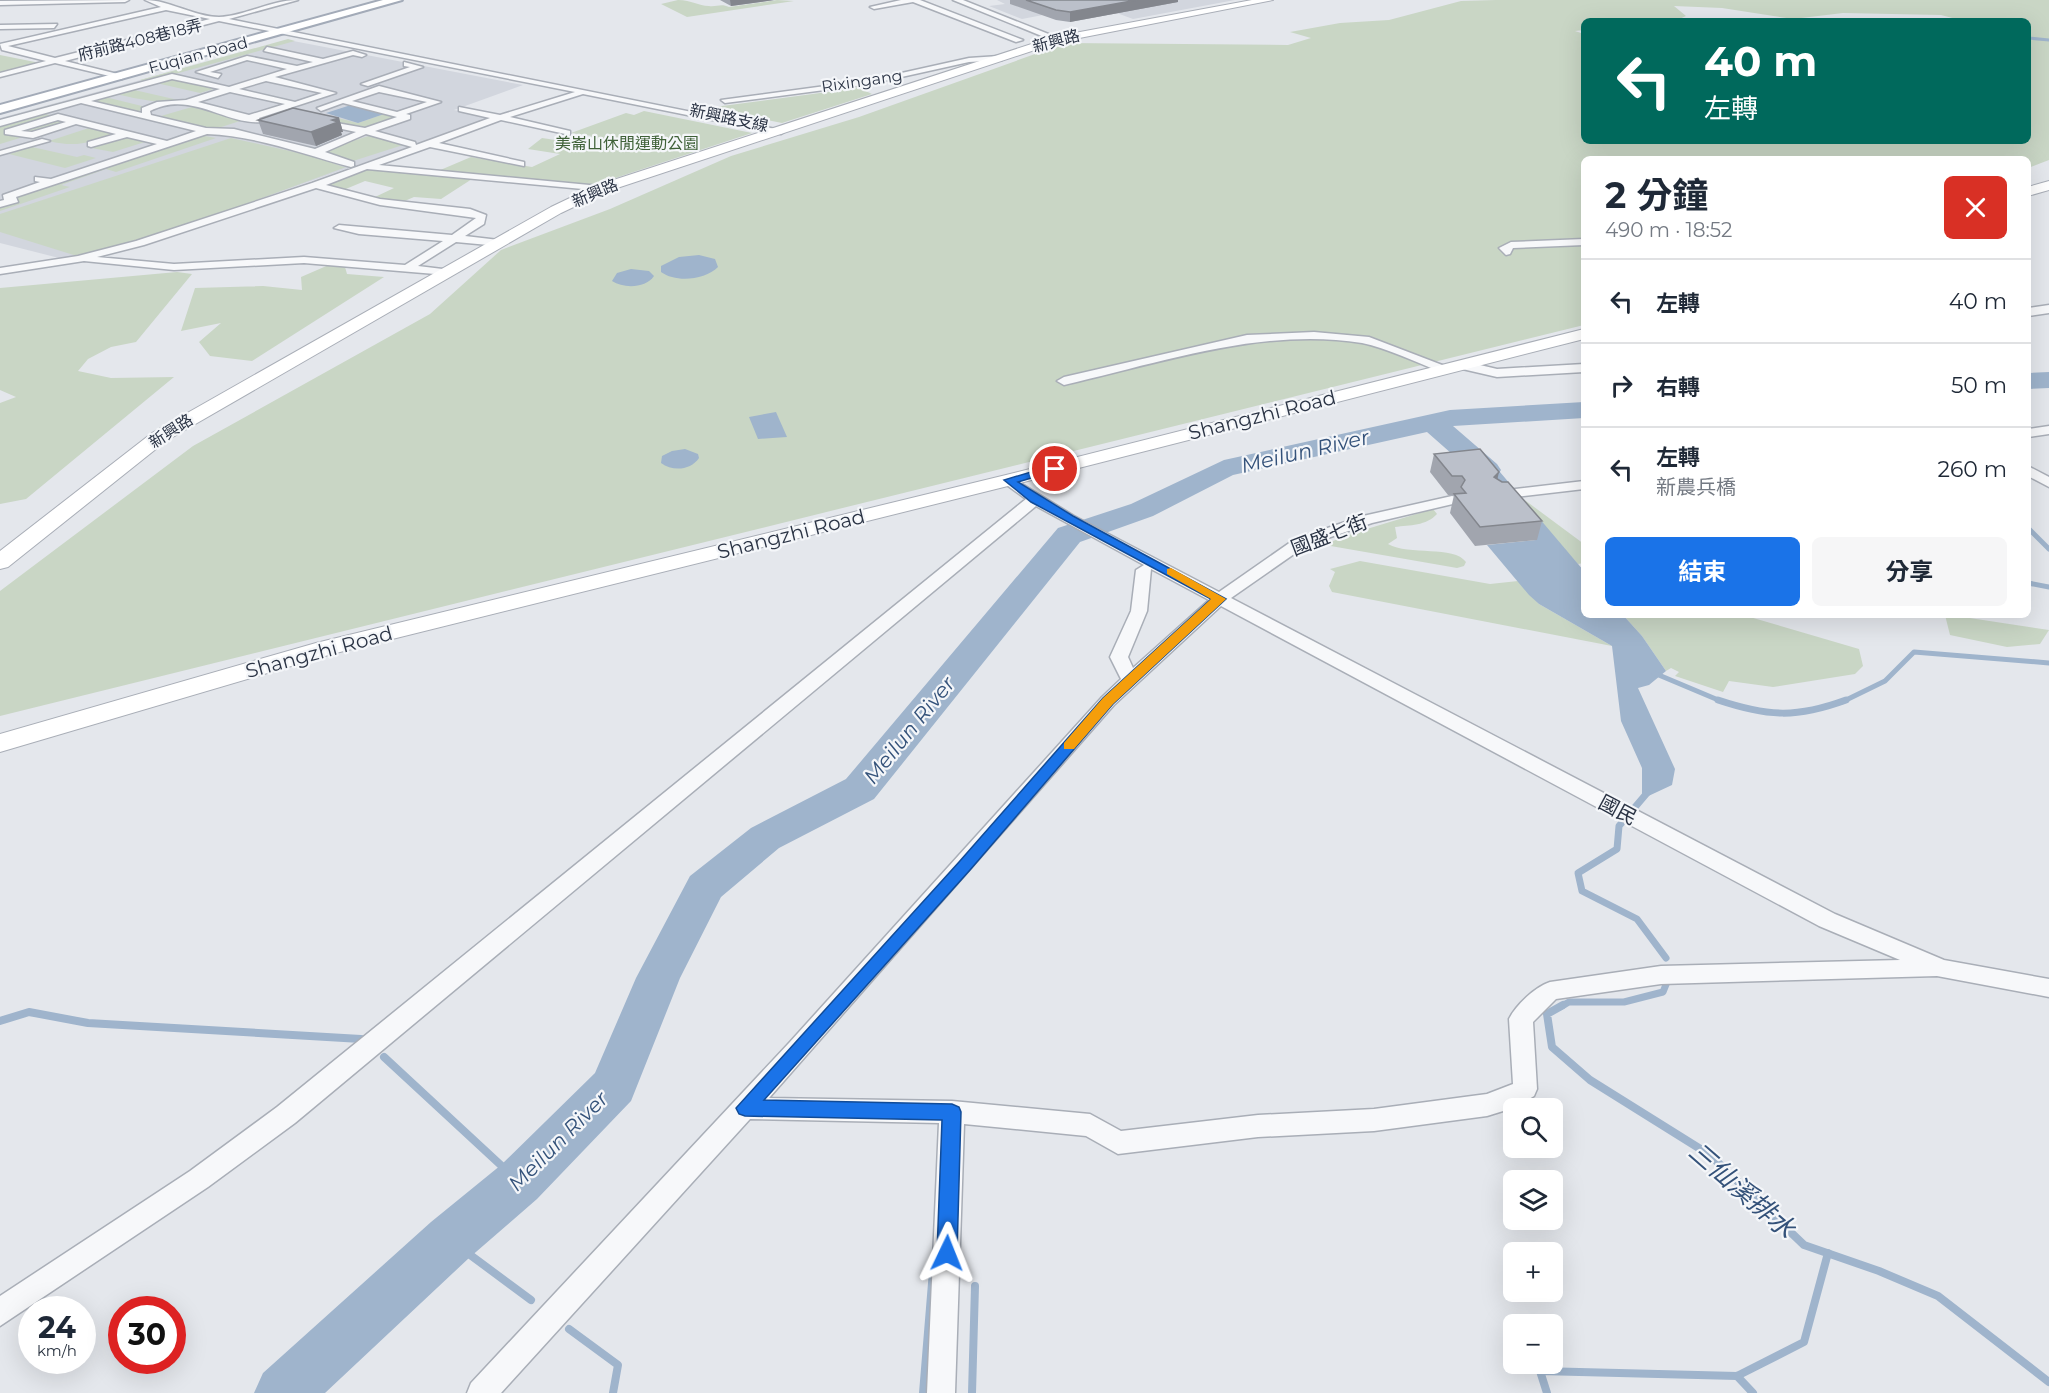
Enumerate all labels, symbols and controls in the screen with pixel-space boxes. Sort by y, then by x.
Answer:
street label: 府前路408巷18弄 [76,15,204,65]
street label: 新興路 [1030,26,1082,56]
street label: Fuqian Road [146,33,250,77]
text: 40 m [1704,35,1817,87]
icon: left [1605,42,1683,120]
street label: Rixingang [820,66,904,96]
text: 左轉 [1704,92,1758,125]
street label: 新興路支線 [688,100,770,136]
park label: 美崙山休閒運動公園 [555,134,699,153]
text: 2 分鐘 [1605,173,1708,217]
street label: 新興路 [569,175,621,211]
button: close [1944,176,2007,239]
text: 490 m · 18:52 [1605,218,1732,242]
icon: left [1605,285,1638,318]
text: 40 m [1949,288,2007,315]
text: 左轉 [1656,290,1700,317]
icon: right [1605,369,1638,402]
text: 50 m [1951,372,2007,399]
text: 右轉 [1656,374,1700,401]
street label: Shangzhi Road [1186,385,1338,445]
street label: 新興路 [146,410,196,452]
water label: Meilun River [1238,424,1372,478]
pin [1029,443,1080,494]
text: 左轉 [1656,444,1700,471]
icon: arrive [1038,452,1071,485]
icon: left [1605,453,1638,486]
text: 260 m [1937,456,2007,483]
text: 新農兵橋 [1656,475,1736,499]
street label: Shangzhi Road [715,504,867,564]
street label: 國盛七街 [1287,509,1371,561]
button: 結束 [1605,537,1800,606]
button: 分享 [1812,537,2007,606]
street label: Shangzhi Road [243,621,395,683]
water label: Meilun River [858,671,960,789]
street label: 國民 [1595,790,1641,830]
water label: Meilun River [503,1085,614,1196]
map controls [1503,1098,1563,1374]
button: search [1503,1098,1563,1158]
water label: 三仙溪排水 [1682,1135,1802,1245]
button: layers [1503,1170,1563,1230]
position arrow [915,1221,979,1285]
button: + [1503,1242,1563,1302]
speed limit sign: 30 [108,1296,186,1374]
text: 24 [38,1309,76,1346]
button: − [1503,1314,1563,1374]
text: km/h [37,1341,77,1360]

